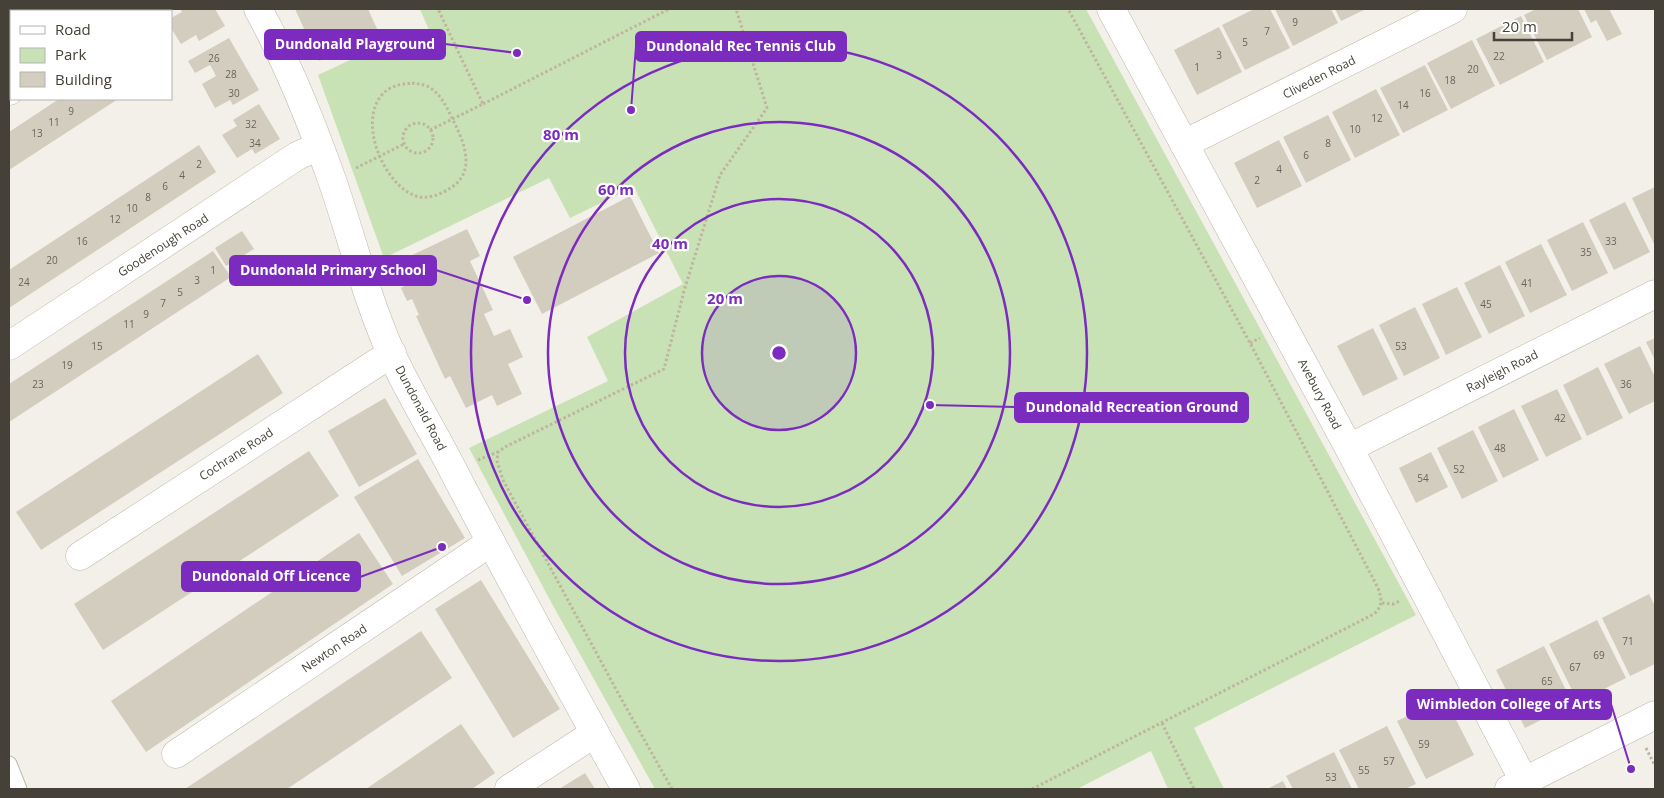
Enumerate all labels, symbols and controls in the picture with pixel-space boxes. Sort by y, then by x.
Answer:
legend [10,10,172,100]
scale bar [1494,10,1572,42]
house number: 9 [1292,15,1298,29]
text: 20 m [1502,16,1537,36]
text: Road [55,19,91,39]
house number: 7 [1264,24,1270,38]
callout: Dundonald Playground [265,30,445,59]
callout: Dundonald Rec Tennis Club [636,32,846,61]
text: Dundonald Playground [275,34,435,53]
house number: 5 [1242,35,1248,49]
text: Dundonald Rec Tennis Club [646,36,836,55]
text: Park [55,44,86,64]
house number: 3 [1216,48,1222,62]
house number: 22 [1493,49,1505,63]
house number: 26 [208,51,220,65]
street label: Cliveden Road [1280,51,1358,103]
house number: 1 [1194,60,1200,74]
house number: 20 [1467,62,1479,76]
house number: 28 [225,67,237,81]
text: Building [55,69,112,89]
house number: 18 [1444,73,1456,87]
house number: 30 [228,86,240,100]
house number: 16 [1419,86,1431,100]
house number: 14 [1397,98,1409,112]
house number: 9 [68,104,74,118]
house number: 12 [1371,111,1383,125]
house number: 11 [48,115,60,129]
house number: 32 [245,117,257,131]
house number: 10 [1349,122,1361,136]
text: 80 m [543,124,579,144]
house number: 13 [31,126,43,140]
house number: 34 [249,136,261,150]
house number: 8 [1325,136,1331,150]
house number: 6 [1303,148,1309,162]
house number: 2 [196,157,202,171]
house number: 4 [1276,162,1282,176]
house number: 4 [179,168,185,182]
house number: 2 [1254,173,1260,187]
house number: 6 [162,179,168,193]
text: 60 m [598,179,634,199]
house number: 8 [145,190,151,204]
house number: 10 [126,201,138,215]
street label: Goodenough Road [114,209,212,281]
house number: 12 [109,212,121,226]
text: 40 m [652,233,688,253]
house number: 16 [76,234,88,248]
house number: 33 [1605,234,1617,248]
house number: 35 [1580,245,1592,259]
house number: 20 [46,253,58,267]
callout: Dundonald Primary School [230,256,436,285]
text: Dundonald Primary School [240,260,426,279]
house number: 1 [210,263,216,277]
house number: 3 [194,273,200,287]
house number: 24 [18,275,30,289]
house number: 41 [1521,276,1533,290]
house number: 5 [177,285,183,299]
text: 20 m [707,288,743,308]
house number: 7 [160,296,166,310]
house number: 45 [1480,297,1492,311]
house number: 9 [143,307,149,321]
house number: 11 [123,317,135,331]
house number: 15 [91,339,103,353]
house number: 53 [1395,339,1407,353]
centre of rings [770,344,788,362]
street label: Rayleigh Road [1463,346,1541,396]
street label: Avebury Road [1294,356,1346,432]
house number: 19 [61,358,73,372]
street label: Dundonald Road [391,362,451,454]
house number: 23 [32,377,44,391]
house number: 36 [1620,377,1632,391]
callout: Dundonald Recreation Ground [1015,393,1248,422]
text: Dundonald Recreation Ground [1026,397,1238,416]
house number: 42 [1554,411,1566,425]
street label: Cochrane Road [196,424,276,484]
house number: 48 [1494,441,1506,455]
house number: 52 [1453,462,1465,476]
house number: 54 [1417,471,1429,485]
callout: Dundonald Off Licence [182,562,360,591]
text: Dundonald Off Licence [192,566,350,585]
street label: Newton Road [298,620,370,676]
house number: 71 [1622,634,1634,648]
house number: 69 [1593,648,1605,662]
house number: 67 [1569,660,1581,674]
house number: 65 [1541,674,1553,688]
callout: Wimbledon College of Arts [1407,690,1611,719]
text: Wimbledon College of Arts [1417,694,1601,713]
house number: 59 [1418,737,1430,751]
house number: 57 [1383,754,1395,768]
house number: 55 [1358,763,1370,777]
house number: 53 [1325,770,1337,784]

